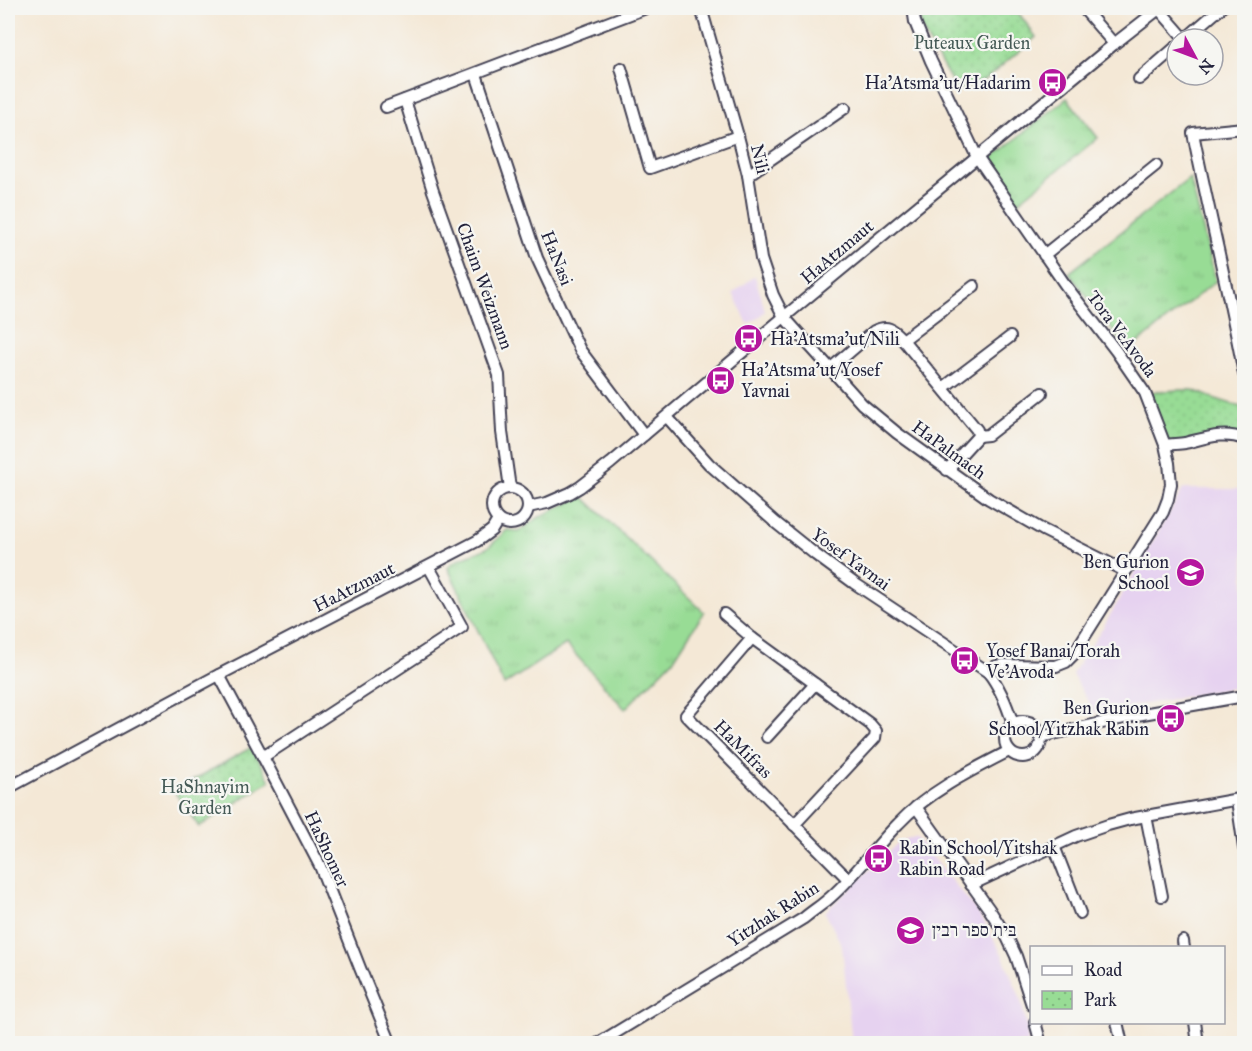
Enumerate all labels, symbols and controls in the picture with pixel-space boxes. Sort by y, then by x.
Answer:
north arrow [1165,27,1225,87]
park label: Puteaux Garden [914,32,1031,54]
text: N [1194,55,1218,78]
bus stop icon: Ha'Atsma'ut/Hadarim [1036,67,1068,99]
place label: Ha'Atsma'ut/Hadarim [865,72,1031,94]
street label: Nili [746,142,774,176]
street label: HaAtzmaut [796,215,878,289]
street label: Chaim Weizmann [452,220,518,353]
street label: HaNasi [536,227,578,289]
street label: Tora VeAvoda [1082,286,1162,382]
bus stop icon: Ha'Atsma'ut/Nili [733,323,765,355]
place label: Ha'Atsma'ut/Nili [770,328,900,350]
place label: Ha'Atsma'ut/Yosef Yavnai [741,359,883,402]
bus stop icon: Ha'Atsma'ut/Yosef Yavnai [704,364,736,396]
street label: HaPalmach [908,416,990,484]
street label: Yosef Yavnai [807,523,895,595]
place label: Ben Gurion School [1083,551,1169,594]
school or university icon: Ben Gurion School [1174,556,1206,588]
street label: HaAtzmaut [310,557,399,617]
place label: Yosef Banai/Torah Ve'Avoda [985,640,1120,683]
bus stop icon: Yosef Banai/Torah Ve'Avoda [949,645,981,677]
place label: Ben Gurion School/Yitzhak Rabin [989,697,1149,740]
bus stop icon: Ben Gurion School/Yitzhak Rabin [1154,702,1186,734]
street label: HaMifras [709,715,777,783]
park label: HaShnayim Garden [160,776,250,819]
street label: HaShomer [300,807,354,891]
place label: Rabin School/Yitshak Rabin Road [899,837,1058,880]
bus stop icon: Rabin School/Yitshak Rabin Road [862,842,894,874]
street label: Yitzhak Rabin [723,876,823,952]
school or university icon: בית ספר רבין [895,914,927,946]
place label: בית ספר רבין [932,919,1017,941]
legend [1030,946,1225,1024]
text: Road [1084,959,1122,981]
text: Park [1084,989,1117,1011]

